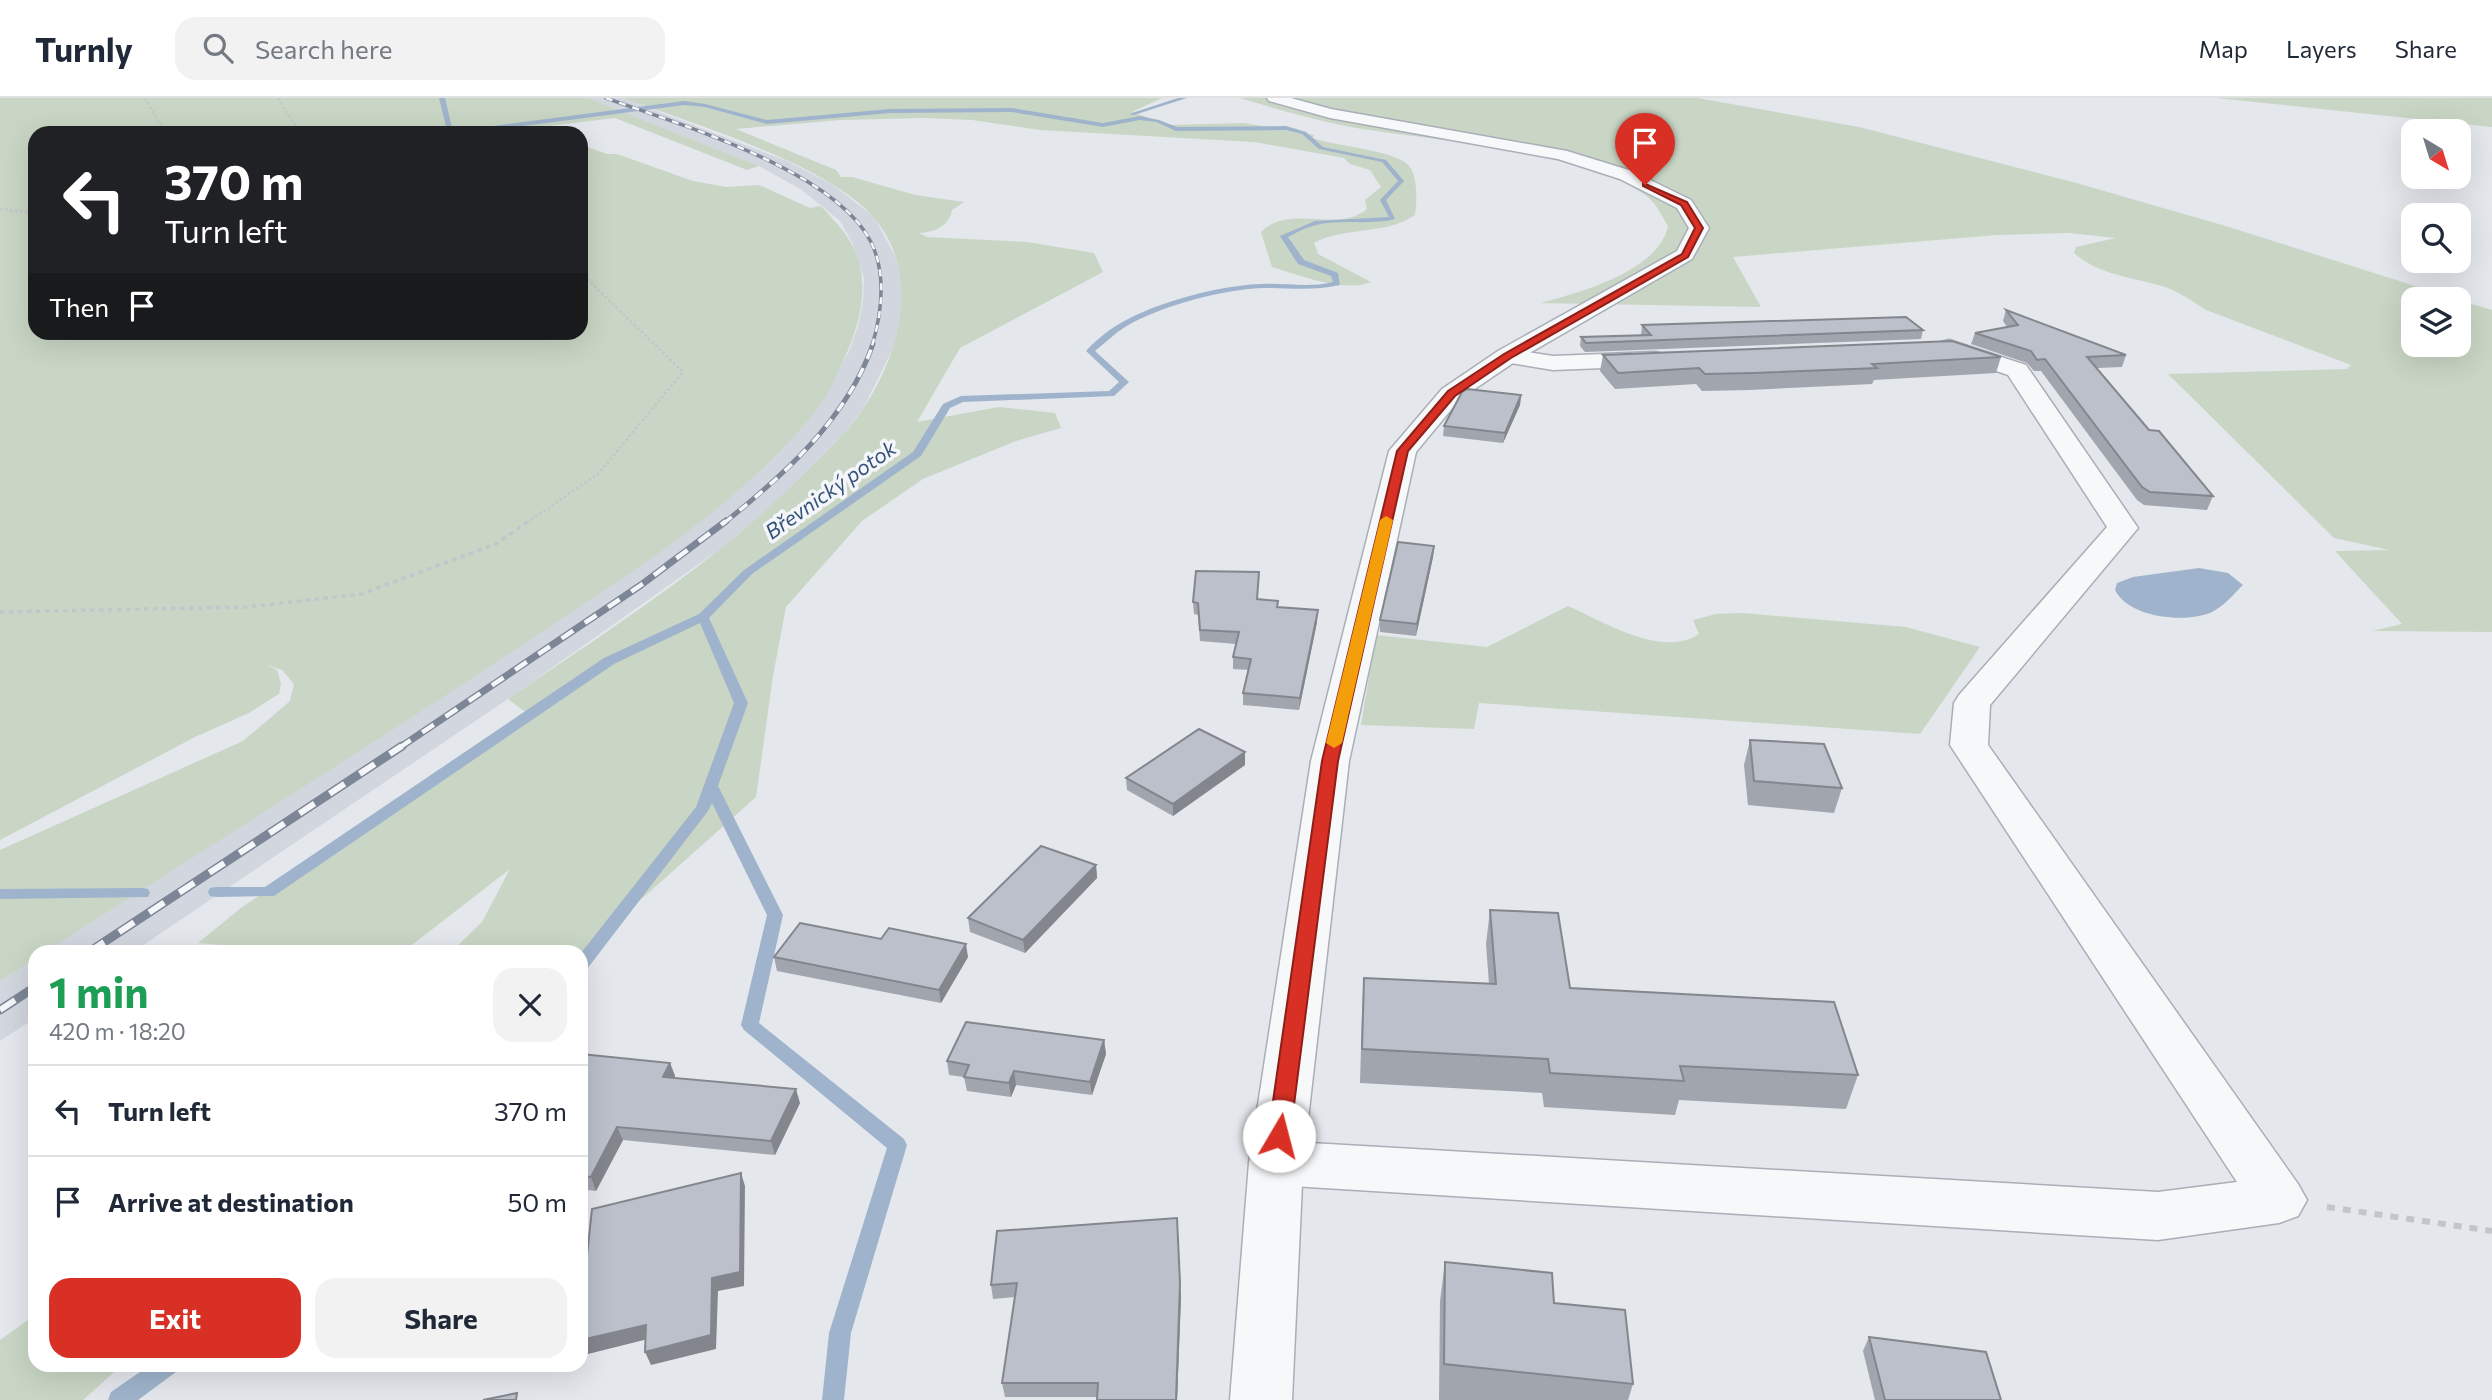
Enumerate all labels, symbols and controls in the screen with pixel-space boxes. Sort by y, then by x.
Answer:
search box [175,17,665,80]
text: Turnly [35,28,133,69]
icon: search [199,29,237,67]
text: Search here [255,33,392,64]
text: Map [2199,34,2248,63]
text: Layers [2286,34,2357,63]
text: Share [2395,34,2457,63]
pin [1615,113,1675,185]
north arrow [2401,119,2471,189]
map controls [2401,119,2471,357]
icon: arrive [1626,124,1664,162]
text: 370 m [164,150,303,210]
icon: left [49,154,140,245]
button: search [2401,203,2471,273]
text: Turn left [164,210,288,250]
icon: arrive [123,287,161,325]
button: layers [2401,287,2471,357]
text: Then [49,291,109,322]
water label: Břevnický potok [760,434,901,543]
text: 1 min [49,965,149,1017]
button: close [493,968,567,1042]
text: 420 m · 18:20 [49,1017,186,1045]
icon: left [49,1092,87,1130]
text: Turn left [108,1095,211,1126]
text: 370 m [494,1095,567,1126]
position arrow [1242,1099,1316,1173]
icon: arrive [49,1183,87,1221]
text: Arrive at destination [108,1186,354,1217]
text: 50 m [507,1186,567,1217]
button: Exit [49,1278,301,1358]
button: Share [315,1278,567,1358]

